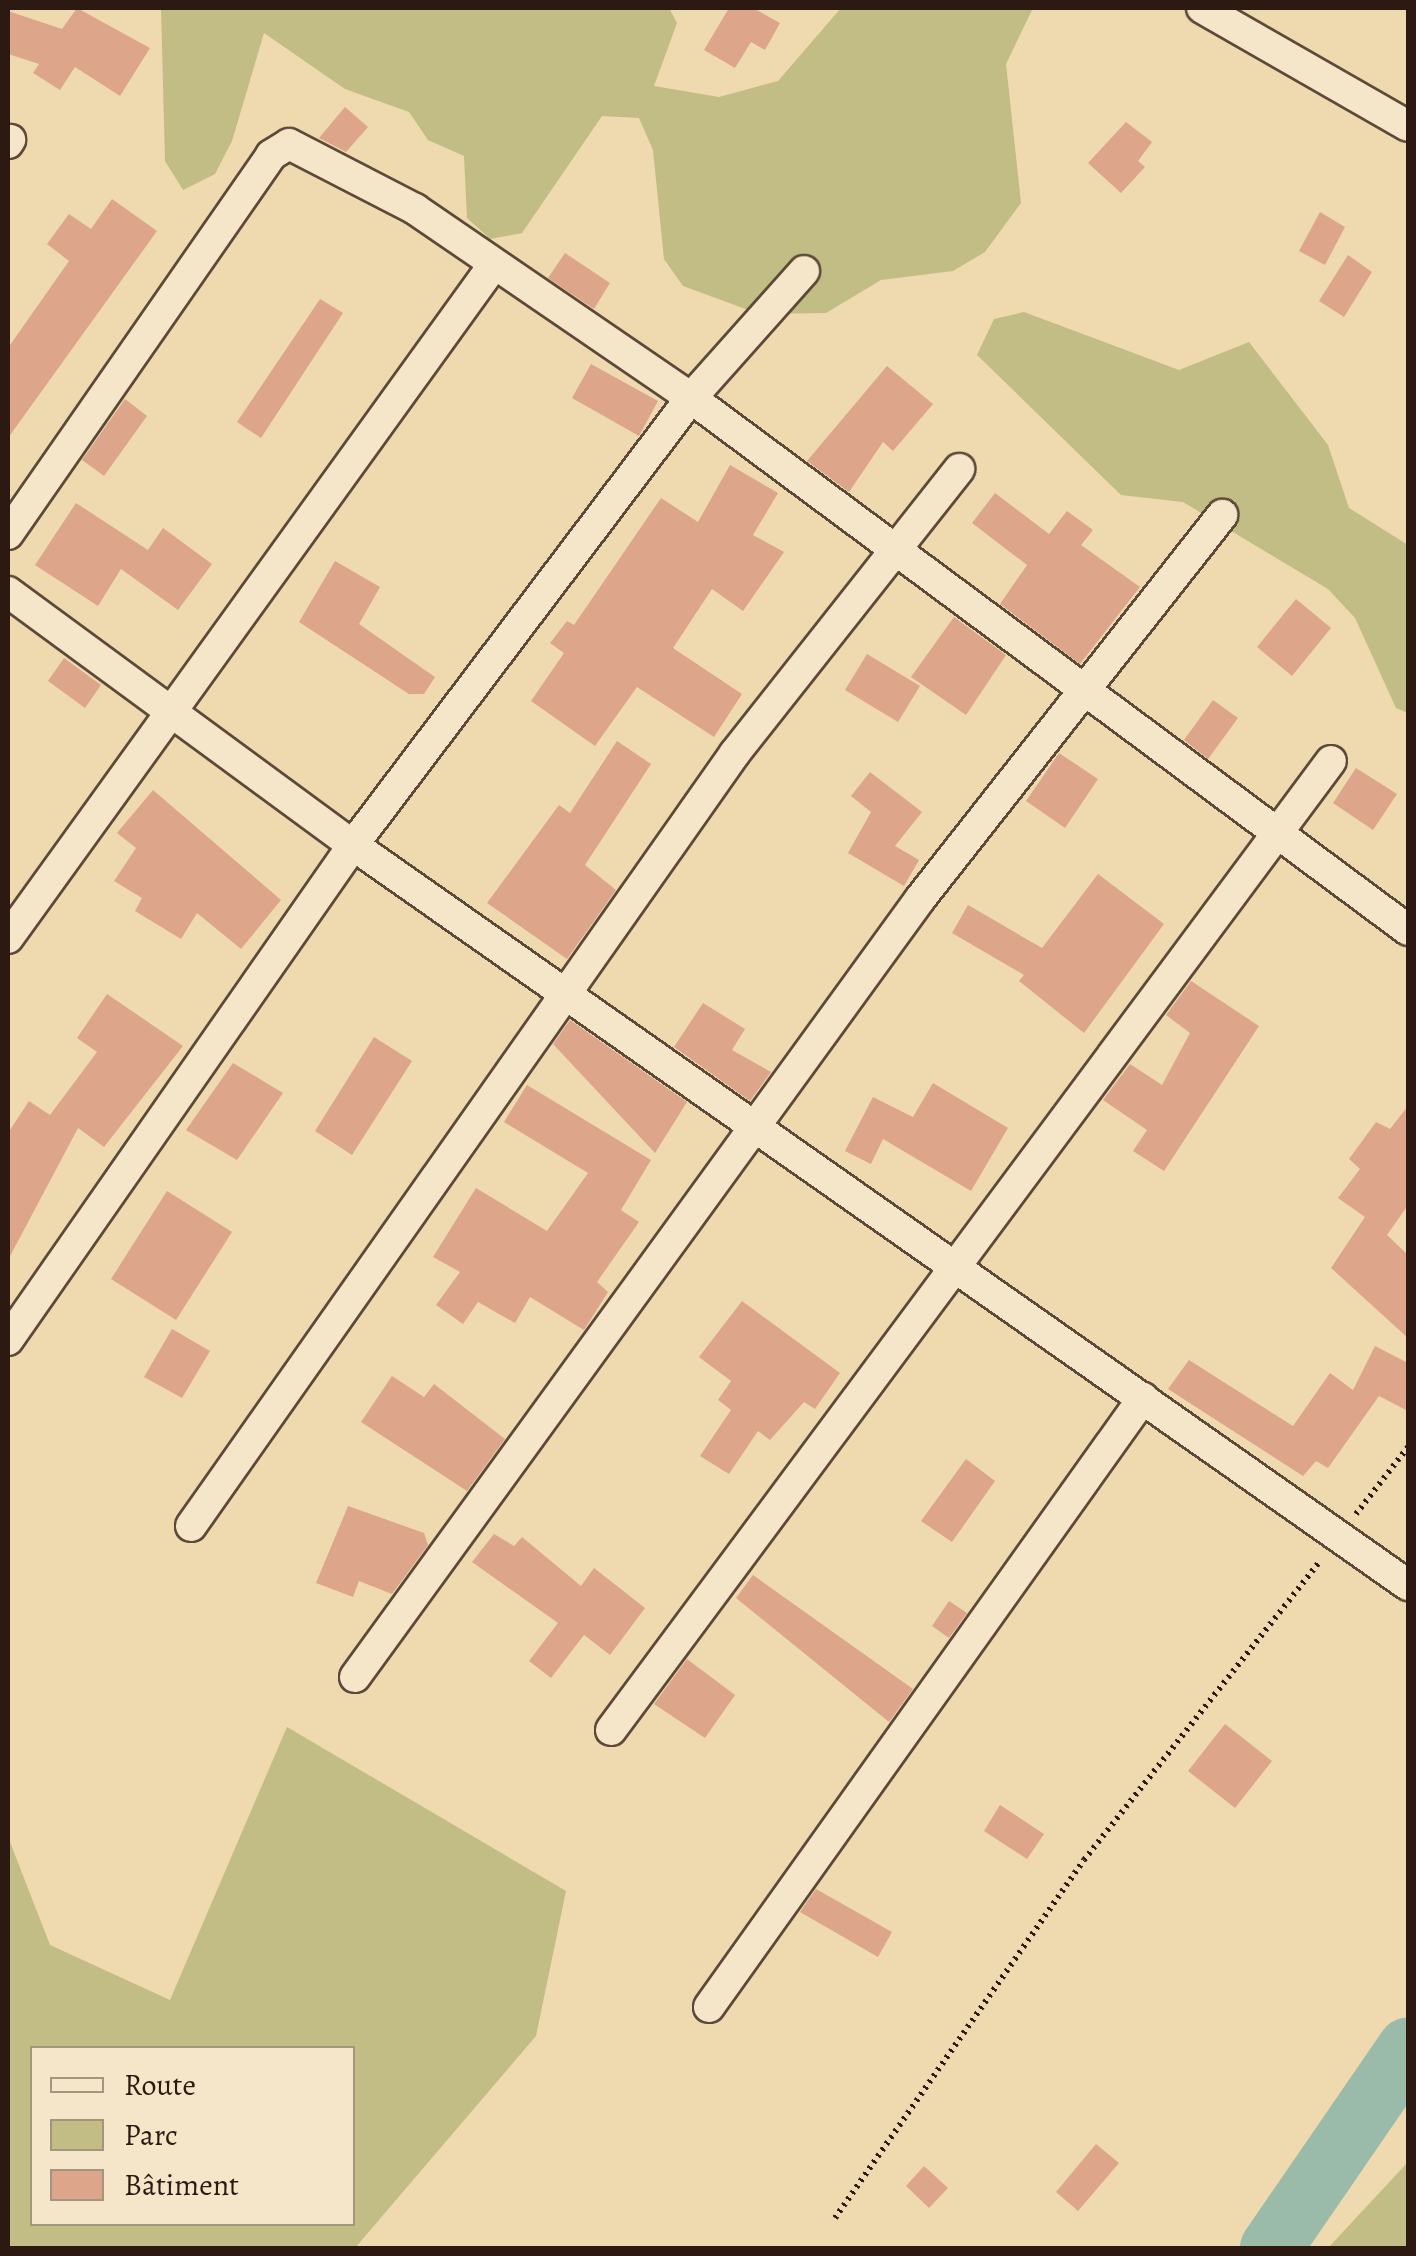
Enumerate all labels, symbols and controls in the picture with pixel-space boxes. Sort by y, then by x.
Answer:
legend [30,2046,355,2226]
text: Route [124,2065,196,2105]
text: Parc [124,2115,178,2155]
text: Bâtiment [124,2165,239,2205]

